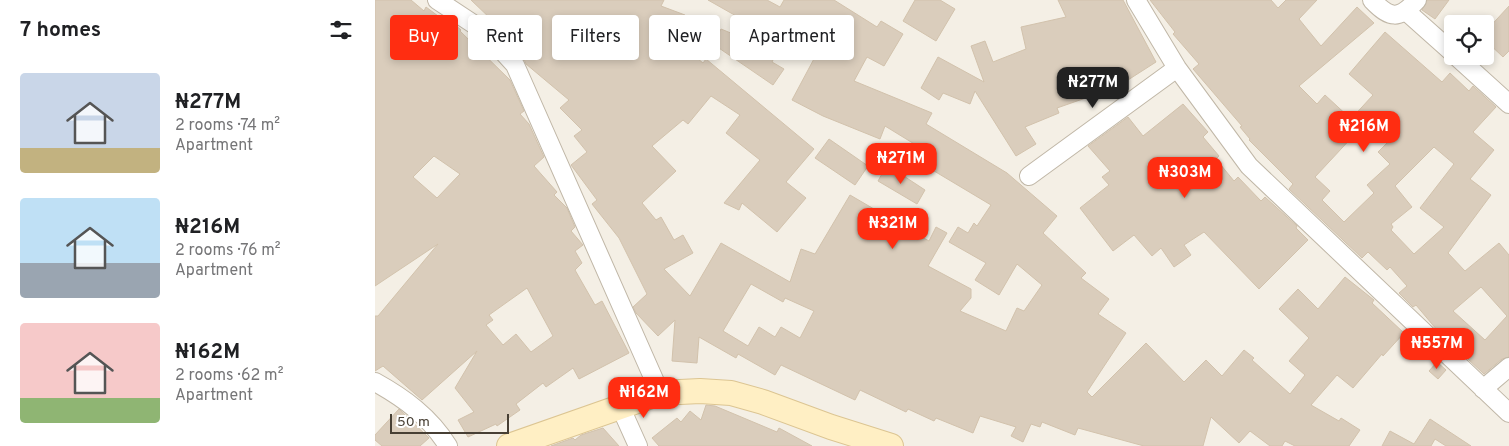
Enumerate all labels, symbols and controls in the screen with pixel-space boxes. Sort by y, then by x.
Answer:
chip: Buy [390,15,458,60]
chip: Rent [468,15,542,60]
chip: Filters [552,15,639,60]
chip: New [649,15,720,60]
chip: Apartment [730,15,854,60]
map controls [1444,15,1494,65]
button: locate [1444,15,1494,65]
icon: filters [327,16,355,44]
text: 7 homes [20,17,101,44]
pin: ₦277M [1058,66,1128,109]
text: ₦277M [1068,73,1118,93]
text: ₦277M [175,89,241,116]
icon: home [60,93,120,153]
pin: ₦216M [1329,110,1399,153]
text: 2 rooms · 74 m² [175,116,280,136]
text: ₦216M [1339,117,1389,137]
text: Apartment [175,136,253,156]
pin: ₦271M [866,142,936,185]
text: ₦271M [877,149,925,169]
pin: ₦303M [1150,156,1220,199]
text: ₦303M [1158,163,1212,183]
pin: ₦321M [858,208,928,250]
text: ₦216M [175,214,240,241]
text: ₦321M [868,214,918,234]
icon: home [60,218,120,278]
text: 2 rooms · 76 m² [175,241,281,261]
text: Apartment [175,261,253,281]
pin: ₦557M [1402,328,1472,370]
text: ₦557M [1411,334,1463,354]
text: ₦162M [175,339,240,366]
icon: home [60,343,120,403]
text: 2 rooms · 62 m² [175,366,283,386]
pin: ₦162M [609,376,679,419]
text: ₦162M [619,383,669,403]
text: Apartment [175,386,253,406]
scale bar [390,411,509,434]
text: 50 m [397,414,430,431]

